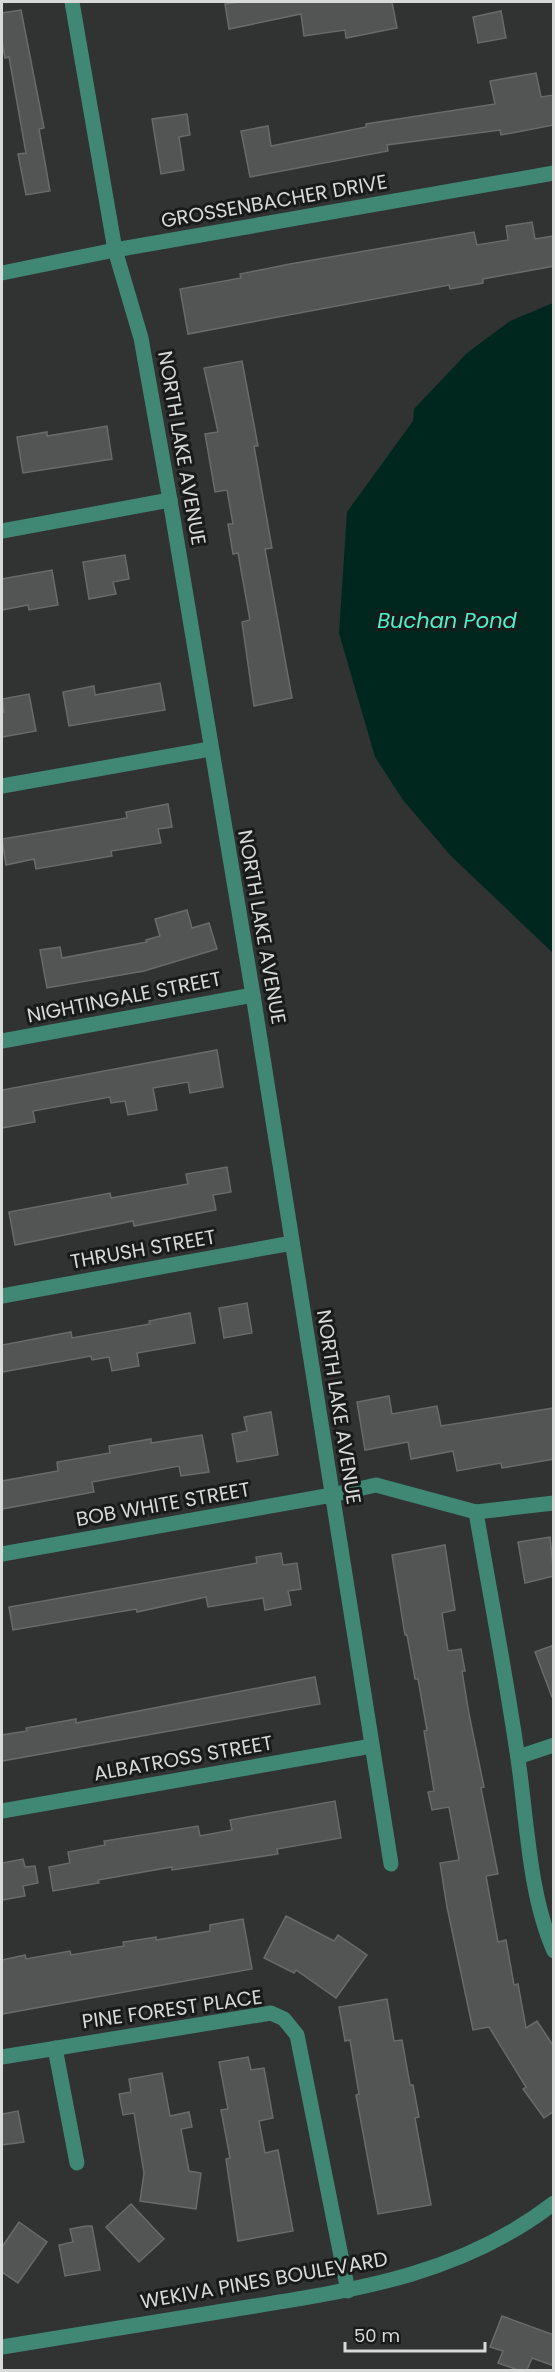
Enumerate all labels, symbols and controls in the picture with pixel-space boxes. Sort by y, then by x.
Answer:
street label: GROSSENBACHER DRIVE [159,167,389,235]
street label: NORTH LAKE AVENUE [151,349,213,547]
water label: Buchan Pond [377,606,518,635]
street label: NORTH LAKE AVENUE [231,828,293,1026]
street label: NIGHTINGALE STREET [24,964,224,1030]
street label: THRUSH STREET [68,1222,218,1276]
street label: NORTH LAKE AVENUE [310,1308,368,1506]
street label: BOB WHITE STREET [74,1475,252,1533]
street label: ALBATROSS STREET [91,1728,275,1788]
street label: PINE FOREST PLACE [80,1982,264,2036]
street label: WEKIVA PINES BOULEVARD [138,2244,390,2316]
scale bar [345,2315,484,2353]
text: 50 m [354,2323,400,2348]

